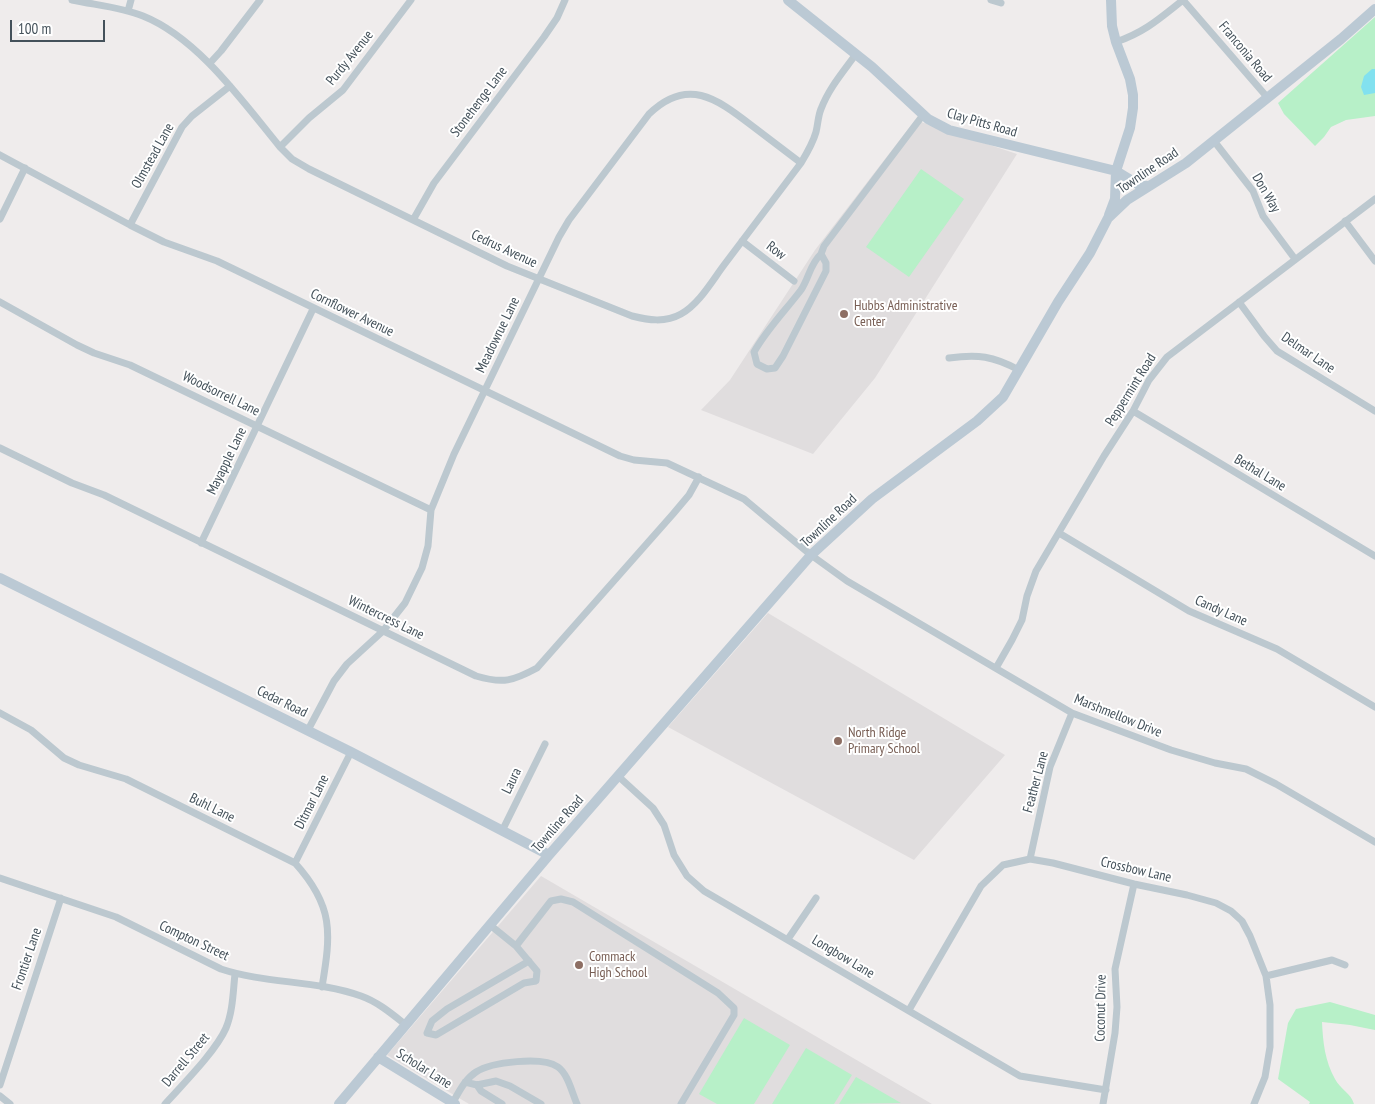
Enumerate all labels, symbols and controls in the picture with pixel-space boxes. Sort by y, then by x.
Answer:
scale bar [12,10,108,42]
street label: Franconia Road [1215,18,1275,86]
text: 100 m [18,19,51,38]
street label: Purdy Avenue [323,27,377,89]
street label: Stonehenge Lane [447,64,511,140]
street label: Clay Pitts Road [945,105,1019,141]
street label: Olmstead Lane [128,120,178,192]
street label: Townline Road [1114,144,1182,198]
street label: Don Way [1248,170,1284,216]
street label: Cedrus Avenue [468,226,540,272]
street label: Row [763,238,789,264]
street label: Cornflower Avenue [308,286,396,340]
street label: Meadowrue Lane [472,294,524,376]
place label: Hubbs Administrative Center [854,298,958,331]
marker: Hubbs Administrative Center [838,308,850,320]
street label: Delmar Lane [1278,329,1338,377]
street label: Peppermint Road [1102,351,1160,429]
street label: Woodsorrell Lane [180,368,262,420]
street label: Mayapple Lane [204,425,250,497]
street label: Bethal Lane [1231,451,1289,495]
street label: Townline Road [798,491,860,551]
street label: Wintercress Lane [345,592,427,644]
street label: Candy Lane [1192,592,1250,630]
street label: Cedar Road [254,683,310,721]
street label: Marshmellow Drive [1072,691,1164,741]
place label: North Ridge Primary School [848,725,920,758]
marker: North Ridge Primary School [832,735,844,747]
street label: Feather Lane [1020,749,1052,815]
street label: Laura [499,765,525,797]
street label: Ditmar Lane [291,772,333,832]
street label: Buhl Lane [187,790,237,826]
street label: Townline Road [529,792,587,856]
street label: Crossbow Lane [1099,854,1173,886]
street label: Compton Street [156,918,232,964]
street label: Frontier Lane [9,926,45,992]
street label: Longbow Lane [809,932,877,982]
place label: Commack High School [589,949,647,982]
marker: Commack High School [573,959,585,971]
street label: Coconut Drive [1092,974,1110,1042]
street label: Darrell Street [159,1030,213,1090]
street label: Scholar Lane [393,1045,455,1093]

